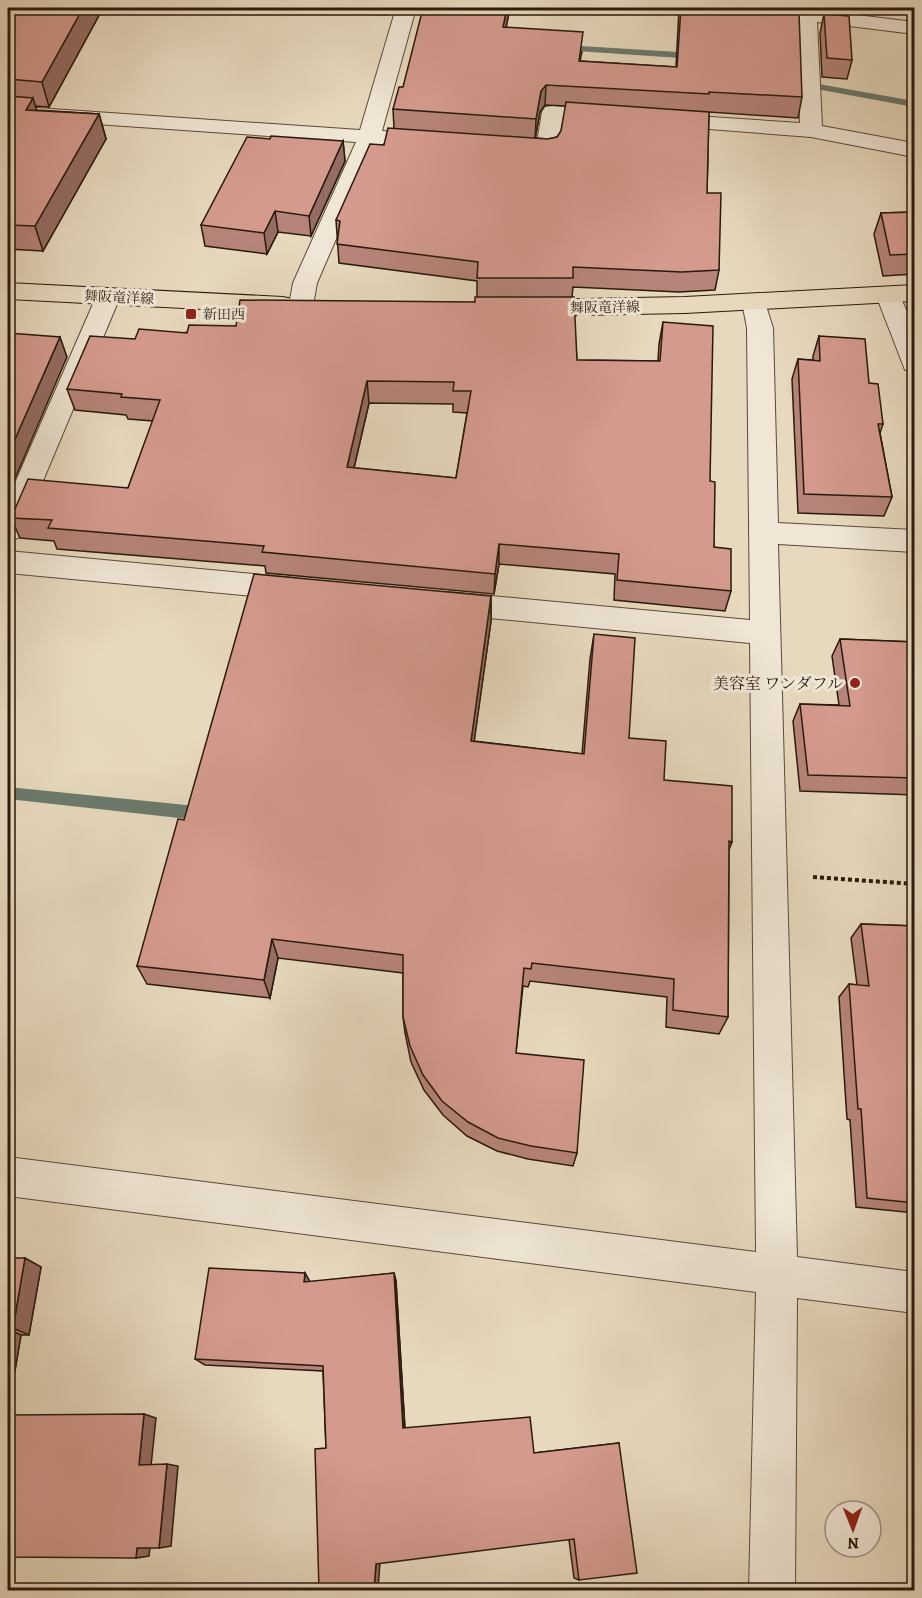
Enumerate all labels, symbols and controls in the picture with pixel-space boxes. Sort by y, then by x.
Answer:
street label: 舞阪竜洋線 [84,286,154,309]
street label: 舞阪竜洋線 [570,297,640,318]
place label: 新田西 [203,305,245,324]
marker: 新田西 [184,307,198,321]
place label: 美容室 ワンダフル [713,673,843,695]
marker: 美容室 ワンダフル [848,676,862,690]
north arrow [823,1499,883,1559]
text: N [847,1532,859,1554]

